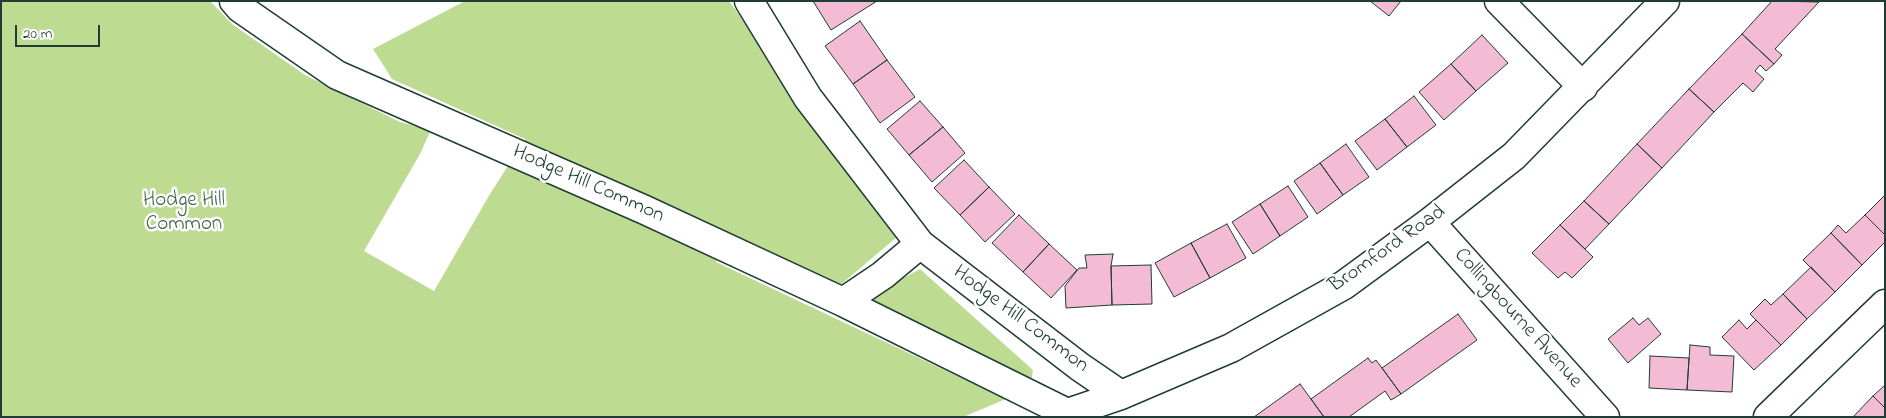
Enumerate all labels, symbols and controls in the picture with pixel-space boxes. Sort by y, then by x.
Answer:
scale bar [18,15,102,47]
text: 20 m [23,23,52,45]
street label: Hodge Hill Common [508,140,668,230]
park label: Hodge Hill Common [143,189,225,239]
street label: Bromford Road [1325,201,1451,299]
street label: Collingbourne Avenue [1447,244,1587,394]
street label: Hodge Hill Common [947,261,1093,379]

